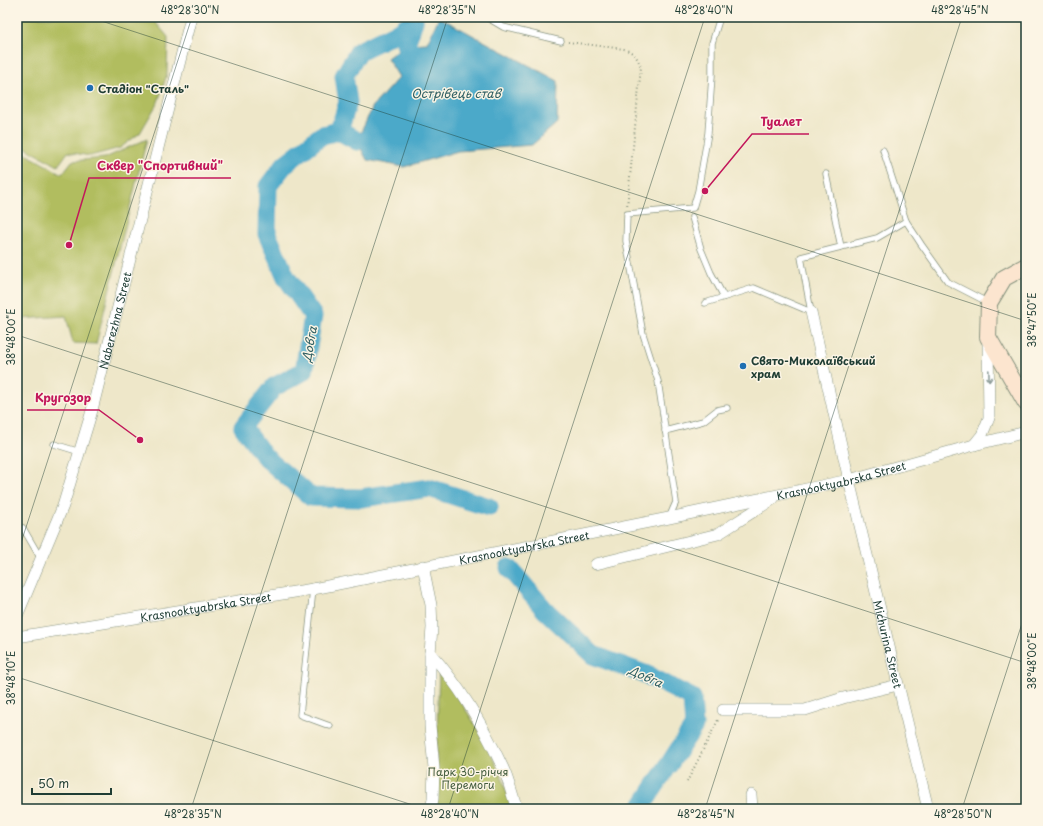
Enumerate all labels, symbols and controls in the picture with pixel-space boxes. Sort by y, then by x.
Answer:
text: 48°28'30"N [161,2,219,17]
text: 48°28'35"N [418,2,476,17]
text: 48°28'40"N [675,2,733,17]
text: 48°28'45"N [931,2,989,17]
place label: Стадіон "Сталь" [98,80,189,97]
marker: Стадіон "Сталь" [85,83,95,93]
water label: Острівець став [411,84,503,102]
callout: Туалет [752,110,809,134]
text: Туалет [760,112,802,130]
callout: Сквер "Спортивний" [89,154,231,178]
text: Сквер "Спортивний" [97,156,223,174]
street label: Naberezhna Street [94,269,135,371]
text: 38°47'50"E [1024,292,1039,348]
text: 38°48'00"E [3,309,18,366]
water label: Довга [297,324,321,364]
place label: Свято-Миколаївський храм [751,352,876,382]
marker: Свято-Миколаївський храм [738,361,748,371]
one-way arrow [985,369,992,382]
callout: Кругозор [27,386,99,410]
text: Кругозор [35,388,91,406]
street label: Krasnooktyabrska Street [775,456,907,504]
street label: Krasnooktyabrska Street [457,526,591,568]
street label: Krasnooktyabrska Street [139,587,272,625]
street label: Michurina Street [870,598,907,690]
text: 38°48'00"E [1024,633,1039,690]
text: 38°48'10"E [3,651,18,705]
water label: Довга [625,660,666,692]
park label: Парк 30-річчя Перемоги [427,763,509,793]
scale bar [32,770,111,796]
text: 50 m [38,774,69,792]
text: 48°28'35"N [164,806,222,821]
text: 48°28'40"N [421,806,479,821]
text: 48°28'45"N [677,806,735,821]
text: 48°28'50"N [934,806,992,821]

